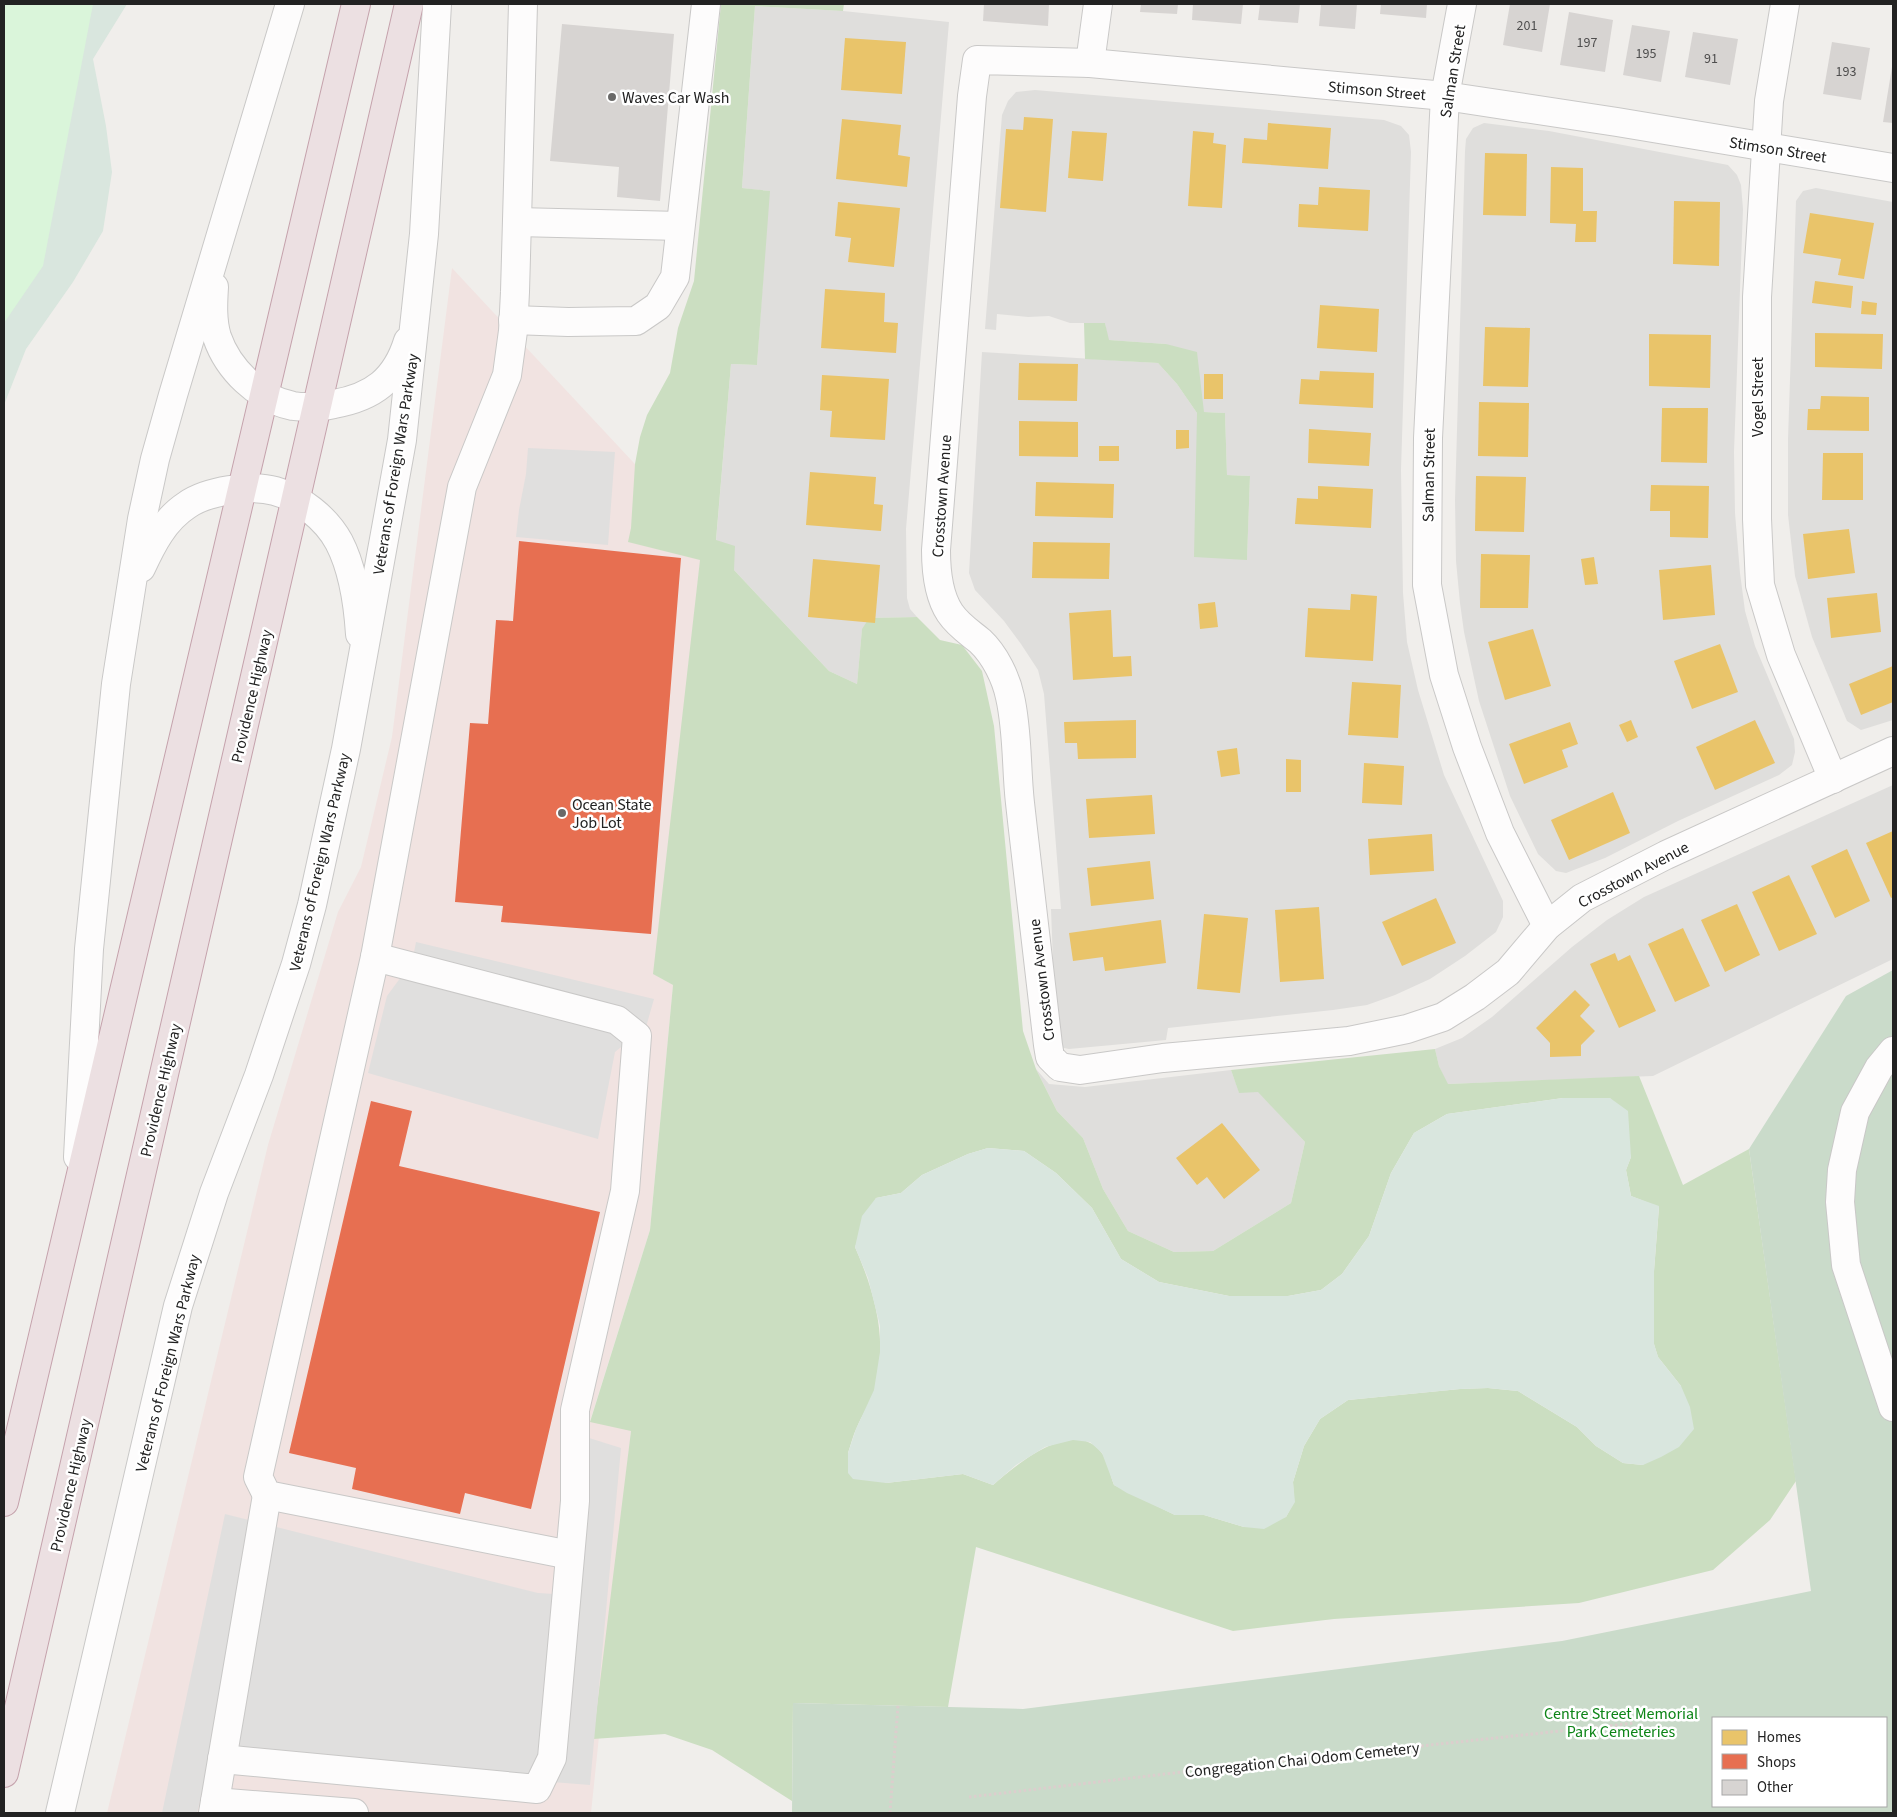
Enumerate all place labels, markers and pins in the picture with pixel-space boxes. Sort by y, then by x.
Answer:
place label: Waves Car Wash [622,87,729,109]
marker: Waves Car Wash [606,91,618,103]
place label: Ocean State Job Lot [572,794,652,834]
marker: Ocean State Job Lot [556,807,568,819]

